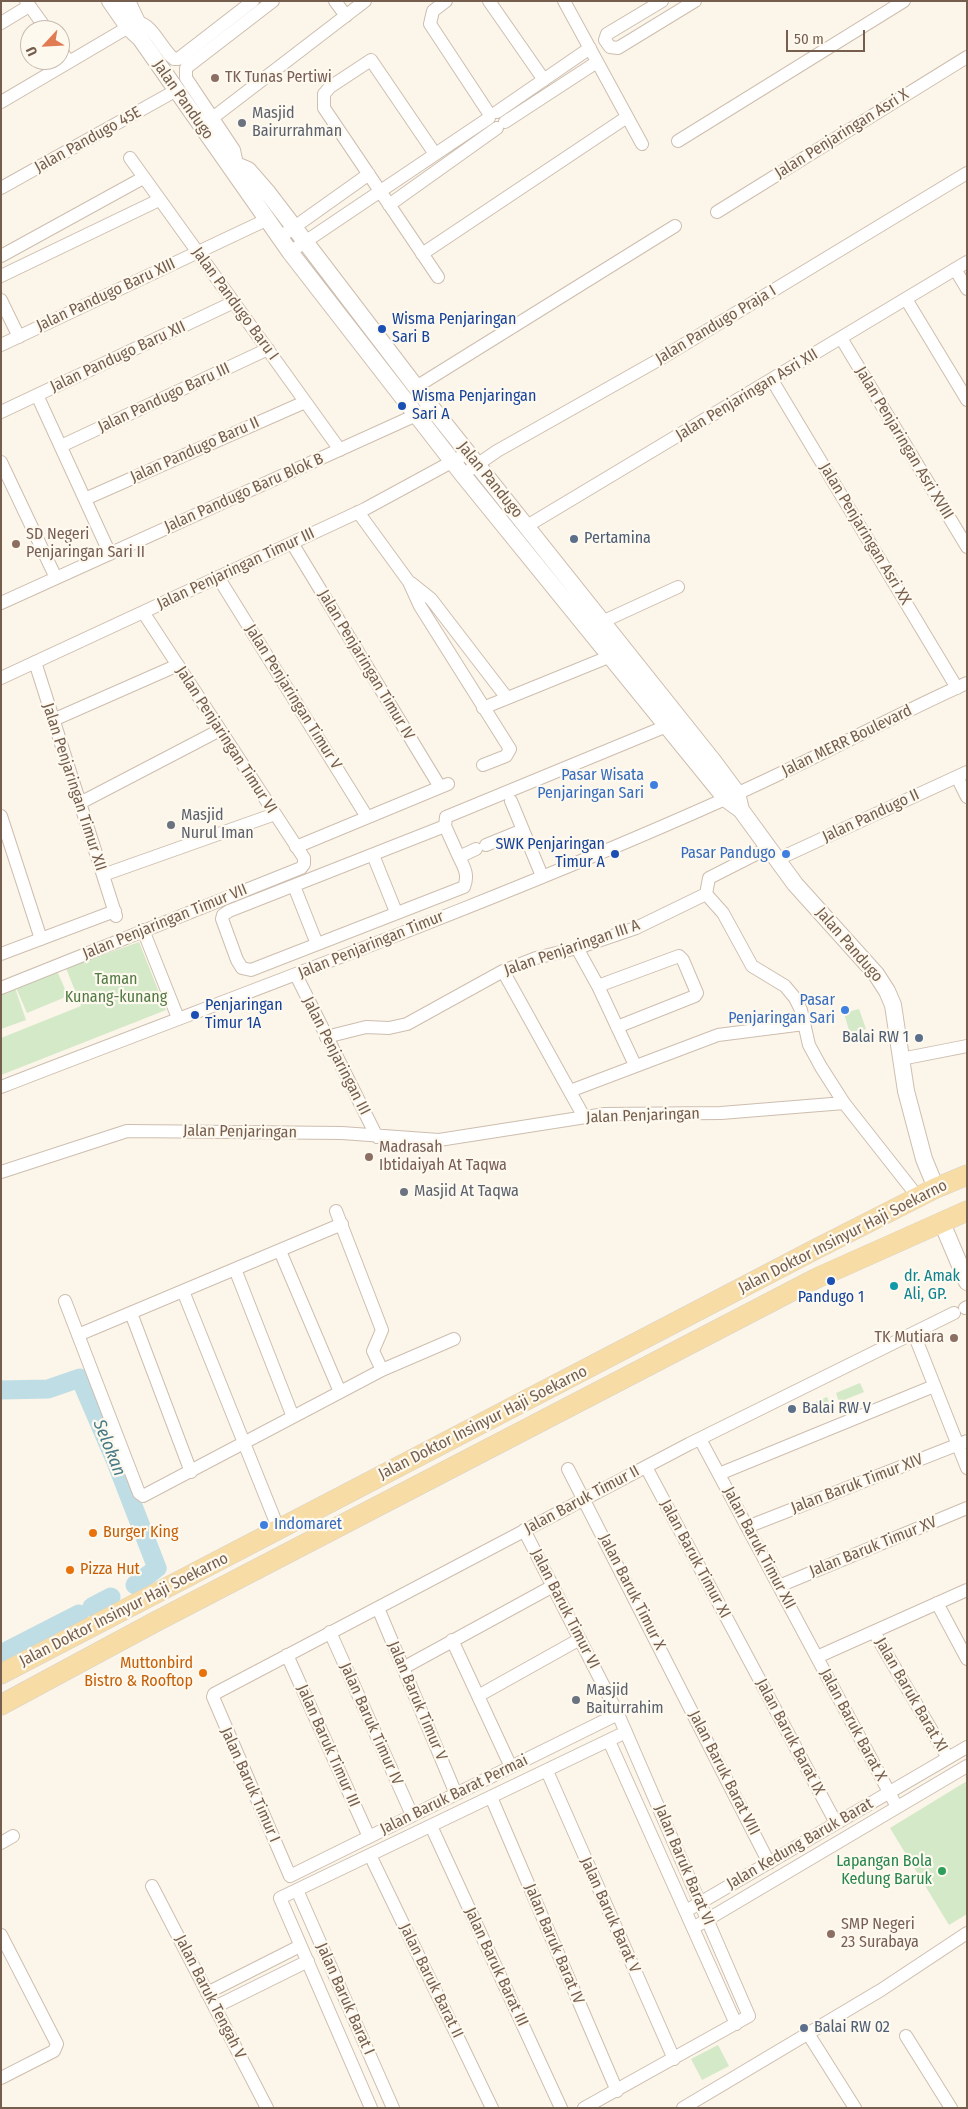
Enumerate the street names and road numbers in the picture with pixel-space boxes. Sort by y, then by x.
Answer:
street label: Jalan Pandugo [149,57,217,143]
street label: Jalan Penjaringan Asri X [772,85,912,183]
street label: Jalan Pandugo 45E [31,103,145,177]
street label: Jalan Pandugo Baru I [188,244,282,364]
street label: Jalan Pandugo Baru XIII [33,254,179,336]
street label: Jalan Pandugo Praja I [652,281,780,369]
street label: Jalan Pandugo Baru XII [47,317,189,397]
street label: Jalan Penjaringan Asri XII [672,345,822,445]
street label: Jalan Pandugo Baru III [95,359,233,437]
street label: Jalan Penjaringan Asri XVIII [851,363,957,523]
street label: Jalan Pandugo Baru II [128,413,262,487]
street label: Jalan Pandugo [453,438,527,522]
street label: Jalan Pandugo Baru Blok B [162,449,326,537]
street label: Jalan Penjaringan Asri XX [815,460,915,608]
street label: Jalan Penjaringan Timur III [154,524,318,614]
street label: Jalan Penjaringan Timur IV [314,587,418,743]
street label: Jalan Penjaringan Timur V [241,621,345,773]
street label: Jalan Penjaringan Timur VI [171,663,281,817]
street label: Jalan Penjaringan Timur XII [38,701,110,873]
street label: Jalan MERR Boulevard [779,701,915,781]
street label: Jalan Pandugo II [819,785,923,847]
street label: Jalan Penjaringan Timur VII [80,880,250,964]
street label: Jalan Pandugo [811,904,887,986]
street label: Jalan Penjaringan Timur [295,907,447,983]
street label: Jalan Penjaringan III A [502,916,642,980]
street label: Jalan Penjaringan III [298,994,374,1118]
street label: Jalan Penjaringan [586,1104,700,1128]
street label: Jalan Penjaringan [183,1121,297,1143]
street label: Jalan Doktor Insinyur Haji Soekarno [735,1176,951,1298]
street label: Jalan Doktor Insinyur Haji Soekarno [375,1362,591,1484]
street label: Jalan Baruk Timur XIV [788,1450,926,1518]
street label: Jalan Baruk Timur II [521,1462,643,1538]
street label: Jalan Baruk Timur XII [719,1484,799,1612]
street label: Jalan Baruk Timur XI [656,1496,734,1622]
street label: Jalan Baruk Timur XV [807,1513,939,1581]
street label: Jalan Baruk Timur X [595,1531,669,1653]
street label: Jalan Baruk Timur VI [527,1546,603,1672]
street label: Jalan Doktor Insinyur Haji Soekarno [16,1549,232,1671]
street label: Jalan Baruk Barat XI [871,1635,951,1755]
street label: Jalan Baruk Timur V [383,1639,451,1763]
street label: Jalan Baruk Timur IV [335,1660,407,1788]
street label: Jalan Baruk Barat X [815,1666,891,1784]
street label: Jalan Baruk Barat IX [751,1676,829,1798]
street label: Jalan Baruk Timur III [292,1682,364,1810]
street label: Jalan Baruk Barat VIII [684,1708,764,1838]
street label: Jalan Baruk Timur I [216,1725,284,1845]
street label: Jalan Baruk Barat Permai [377,1751,531,1839]
street label: Jalan Kedung Baruk Barat [724,1794,876,1894]
street label: Jalan Baruk Barat VI [650,1802,718,1928]
street label: Jalan Baruk Barat V [576,1854,644,1976]
street label: Jalan Baruk Barat IV [520,1881,588,2007]
street label: Jalan Baruk Barat III [460,1904,532,2030]
street label: Jalan Baruk Barat II [395,1921,467,2041]
street label: Jalan Baruk Tengah V [171,1932,249,2062]
street label: Jalan Baruk Barat I [312,1940,378,2058]

